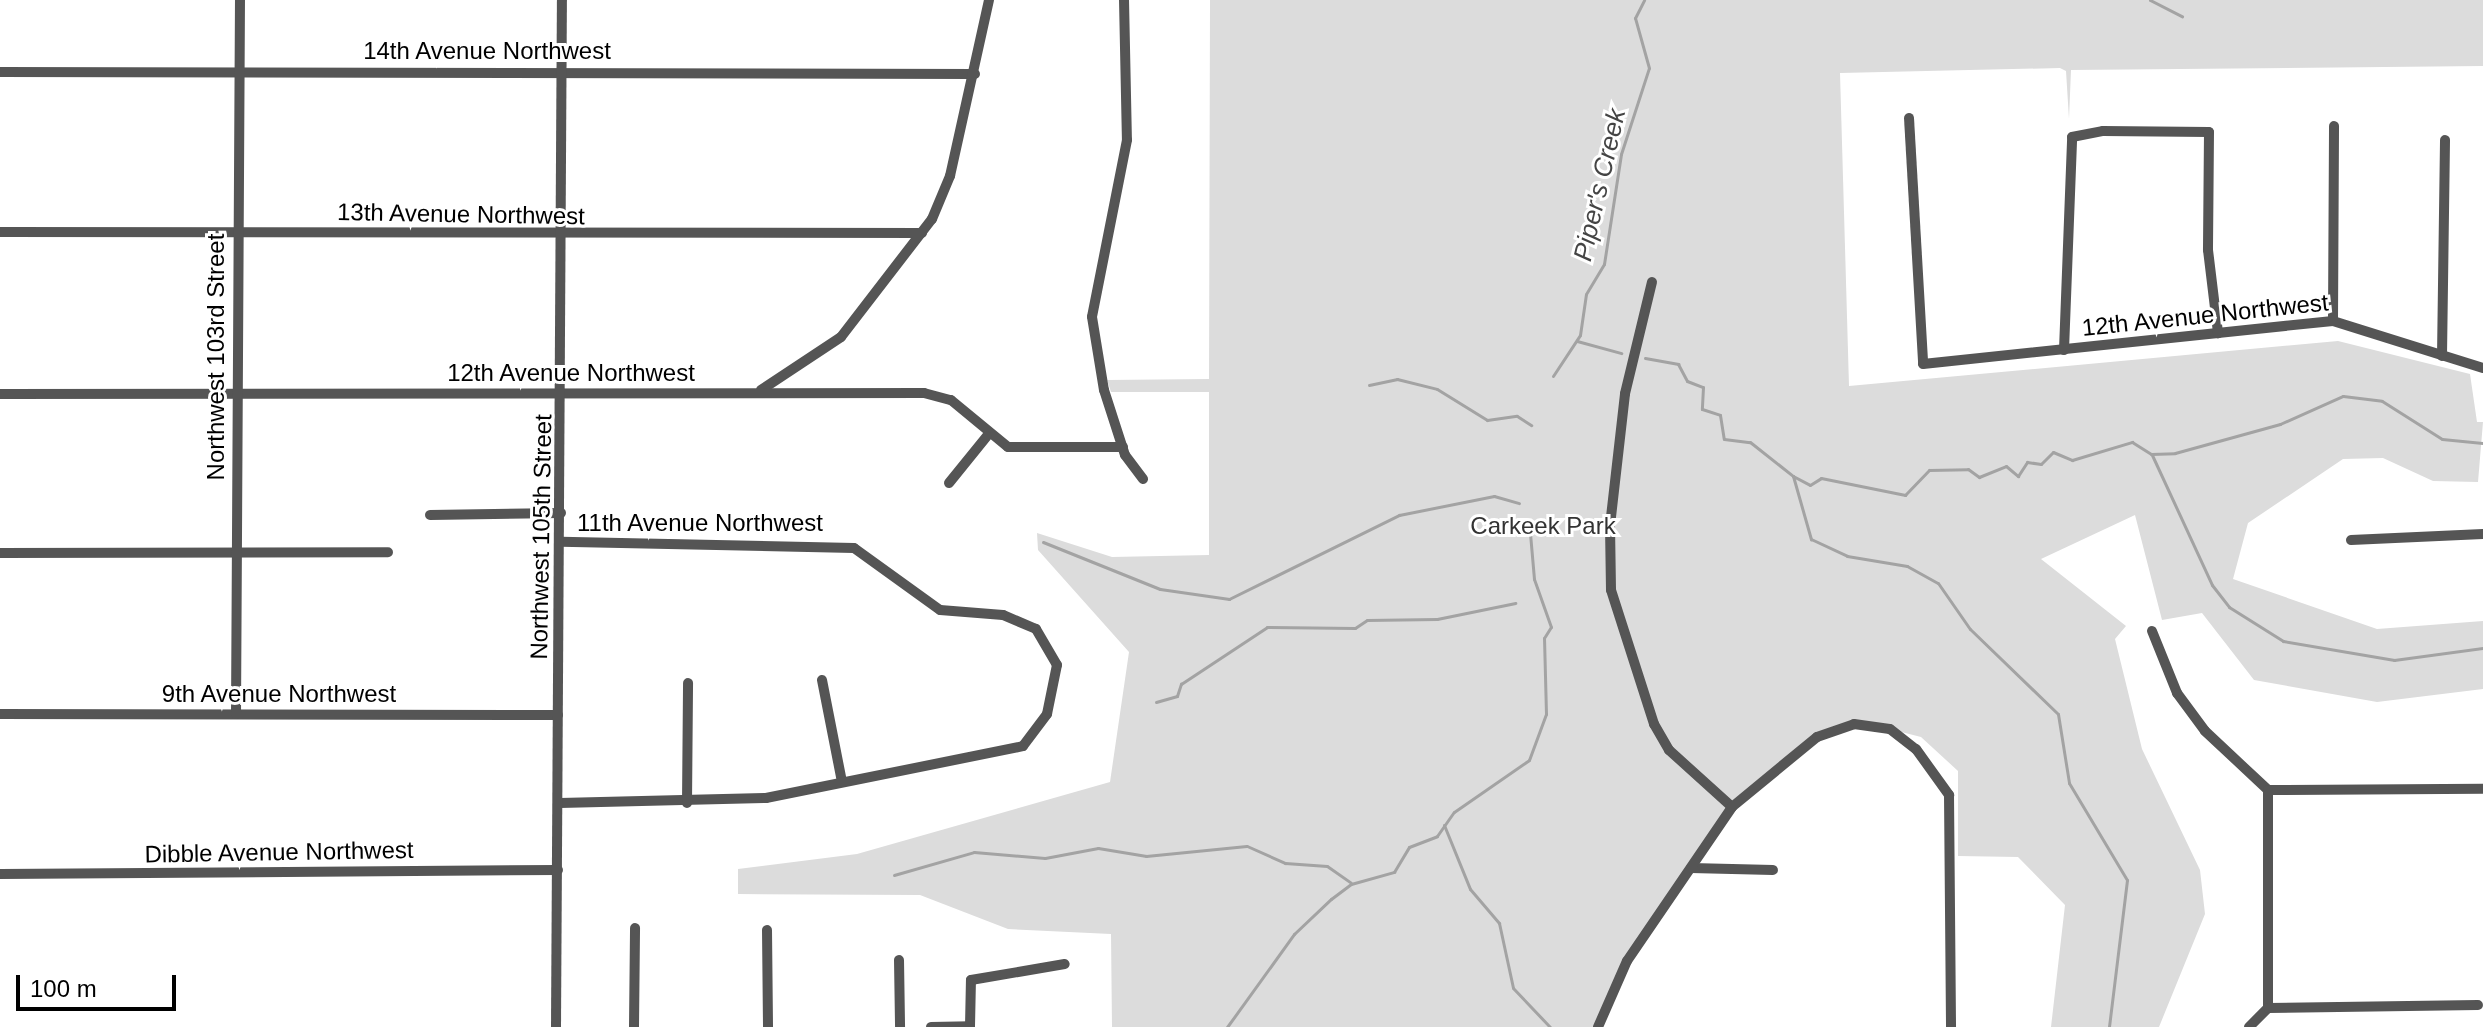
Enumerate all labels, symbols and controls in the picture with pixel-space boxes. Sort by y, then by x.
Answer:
street label: 14th Avenue Northwest [362,37,612,65]
water label: Piper's Creek [1567,106,1633,264]
street label: 13th Avenue Northwest [336,197,586,231]
street label: Northwest 103rd Street [202,234,230,480]
street label: 12th Avenue Northwest [2080,288,2330,342]
street label: 12th Avenue Northwest [446,359,696,387]
street label: Northwest 105th Street [524,414,558,660]
street label: 11th Avenue Northwest [576,509,824,537]
park label: Carkeek Park [1470,512,1616,540]
street label: 9th Avenue Northwest [161,680,397,708]
street label: Dibble Avenue Northwest [144,835,414,869]
scale bar [20,959,180,1009]
text: 100 m [30,975,97,1002]

